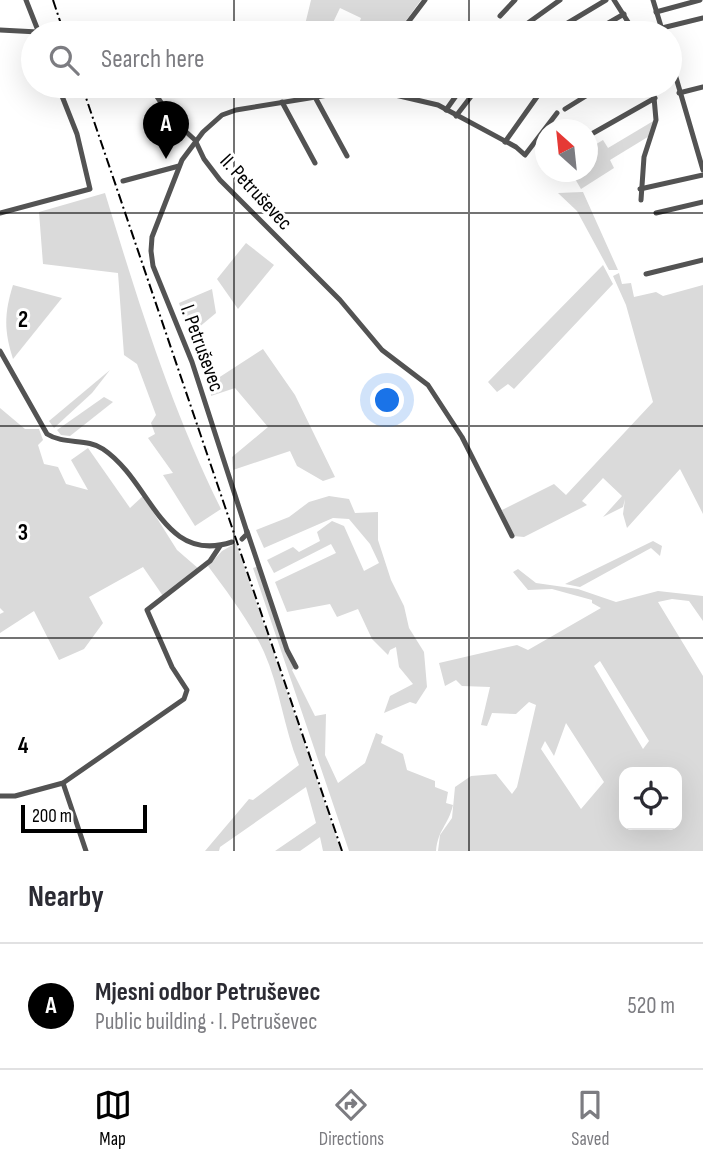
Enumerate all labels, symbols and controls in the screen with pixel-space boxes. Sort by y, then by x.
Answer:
search box [21,21,682,98]
icon: search [45,41,83,79]
text: Search here [101,44,204,75]
pin: A [143,101,189,159]
north arrow [535,119,598,182]
street label: II. Petruševec [215,149,297,235]
street label: I. Petruševec [175,301,229,395]
text: 2 [18,306,28,334]
your location [370,383,404,417]
text: 3 [18,519,28,547]
text: 4 [18,732,29,760]
map controls [619,767,682,830]
button: locate [619,767,682,830]
scale bar [21,802,147,834]
text: 200 m [32,805,72,828]
text: Nearby [28,879,104,915]
text: Mjesni odbor Petruševec [95,977,320,1008]
text: A [46,992,56,1020]
text: 520 m [628,992,675,1020]
text: Public building · I. Petruševec [95,1008,318,1036]
tab: Map [94,1086,132,1151]
tab: Directions [319,1086,384,1151]
tab: Saved [571,1086,609,1151]

